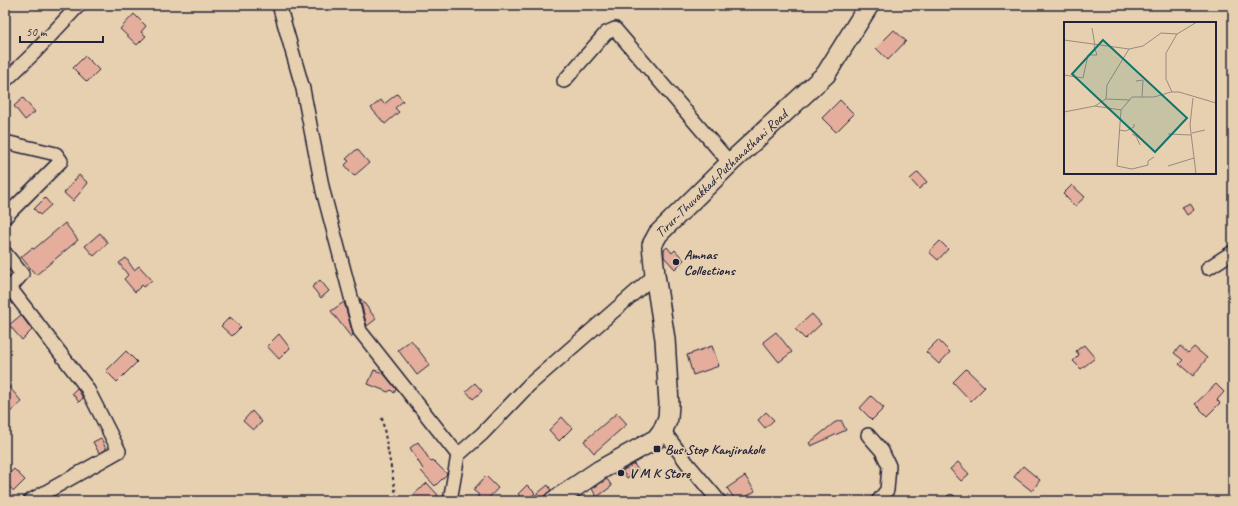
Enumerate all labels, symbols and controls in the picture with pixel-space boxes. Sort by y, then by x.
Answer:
scale bar [20,18,103,44]
inset map [1064,22,1216,174]
text: 50 m [26,24,48,40]
street label: Tirur-Thuvakkad-Puthanathani Road [651,104,793,241]
place label: Amnas Collections [684,246,737,279]
marker: Amnas Collections [671,257,681,267]
place label: Bus Stop Kanjirakole [665,441,766,458]
marker: Bus Stop Kanjirakole [652,444,662,454]
place label: V M K Store [629,465,691,482]
marker: V M K Store [616,468,626,478]

